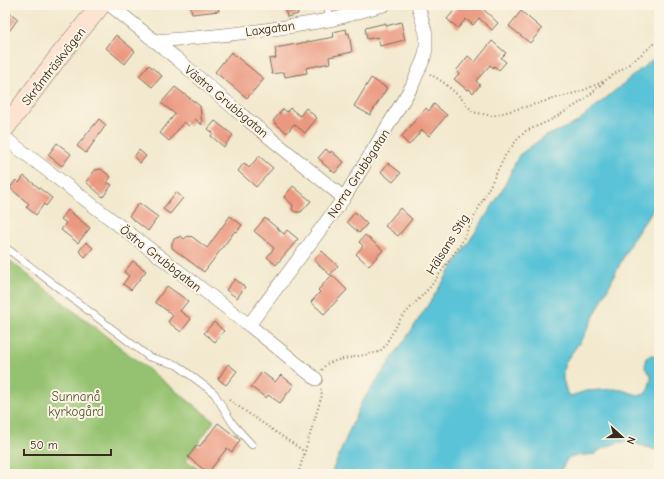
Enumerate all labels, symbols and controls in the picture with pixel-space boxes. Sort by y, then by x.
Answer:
street label: Laxgatan [244,18,296,39]
street label: Skråmträskvägen [18,24,89,108]
street label: Västra Grubbgatan [182,62,272,141]
street label: Norra Grubbgatan [324,126,393,220]
street label: Hälsans Stig [423,211,472,277]
street label: Östra Grubbgatan [117,221,205,295]
park label: Sunnanå kyrkogård [48,389,104,419]
north arrow [602,417,642,457]
scale bar [24,431,111,457]
text: N [624,435,638,446]
text: 50 m [30,438,58,452]

